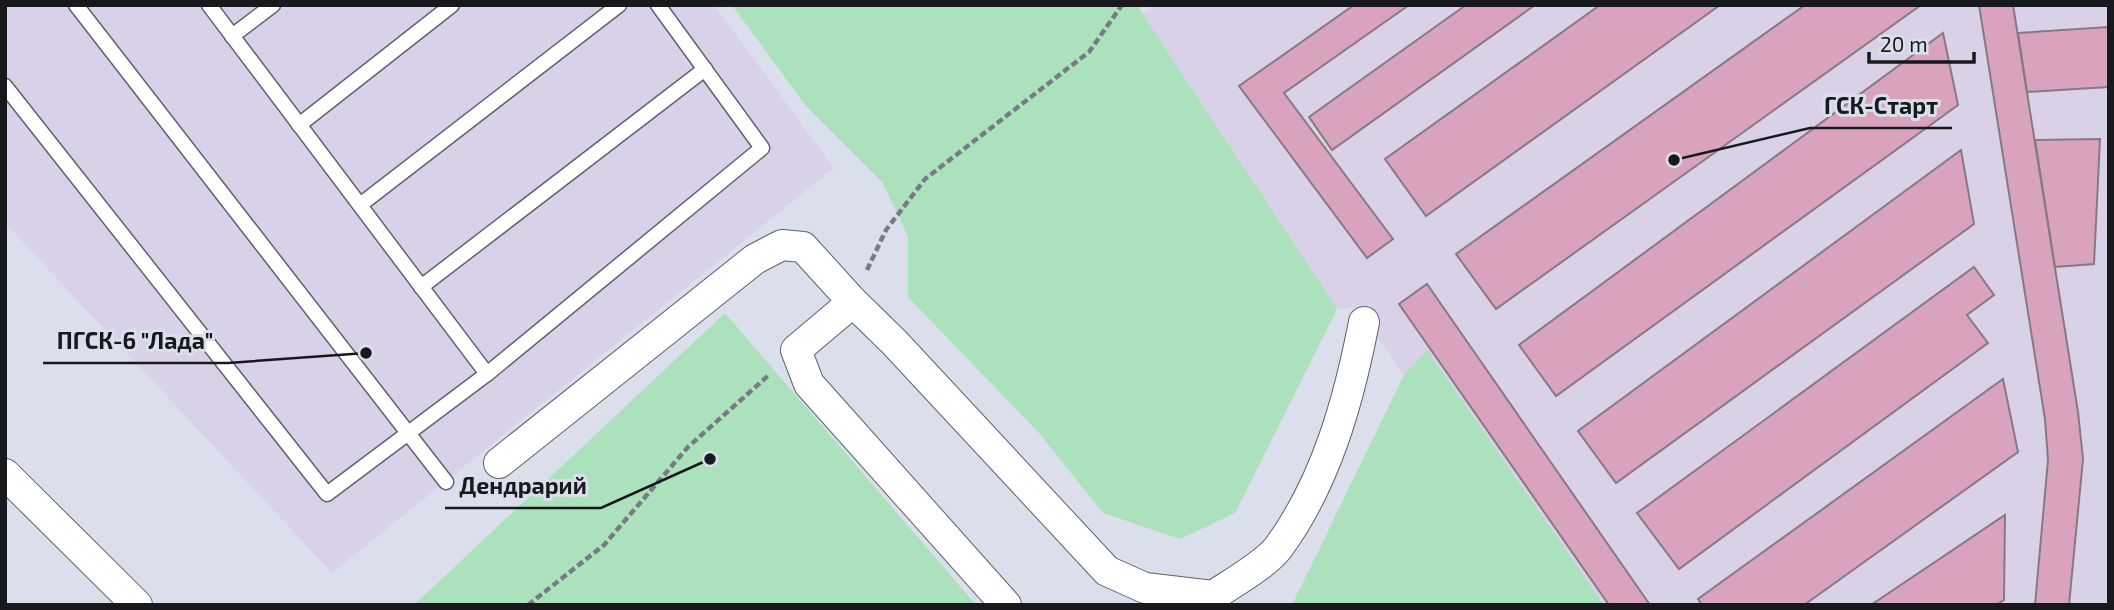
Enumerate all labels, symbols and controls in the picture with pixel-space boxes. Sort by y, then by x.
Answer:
scale bar [1869,21,1974,65]
text: 20 m [1880,31,1928,56]
callout: ГСК-Старт [1810,84,1952,128]
text: ГСК-Старт [1824,91,1938,119]
callout: ПГСК-6 "Лада" [43,319,228,363]
text: ПГСК-6 "Лада" [57,326,213,354]
callout: Дендрарий [445,464,601,508]
text: Дендрарий [459,471,587,499]

